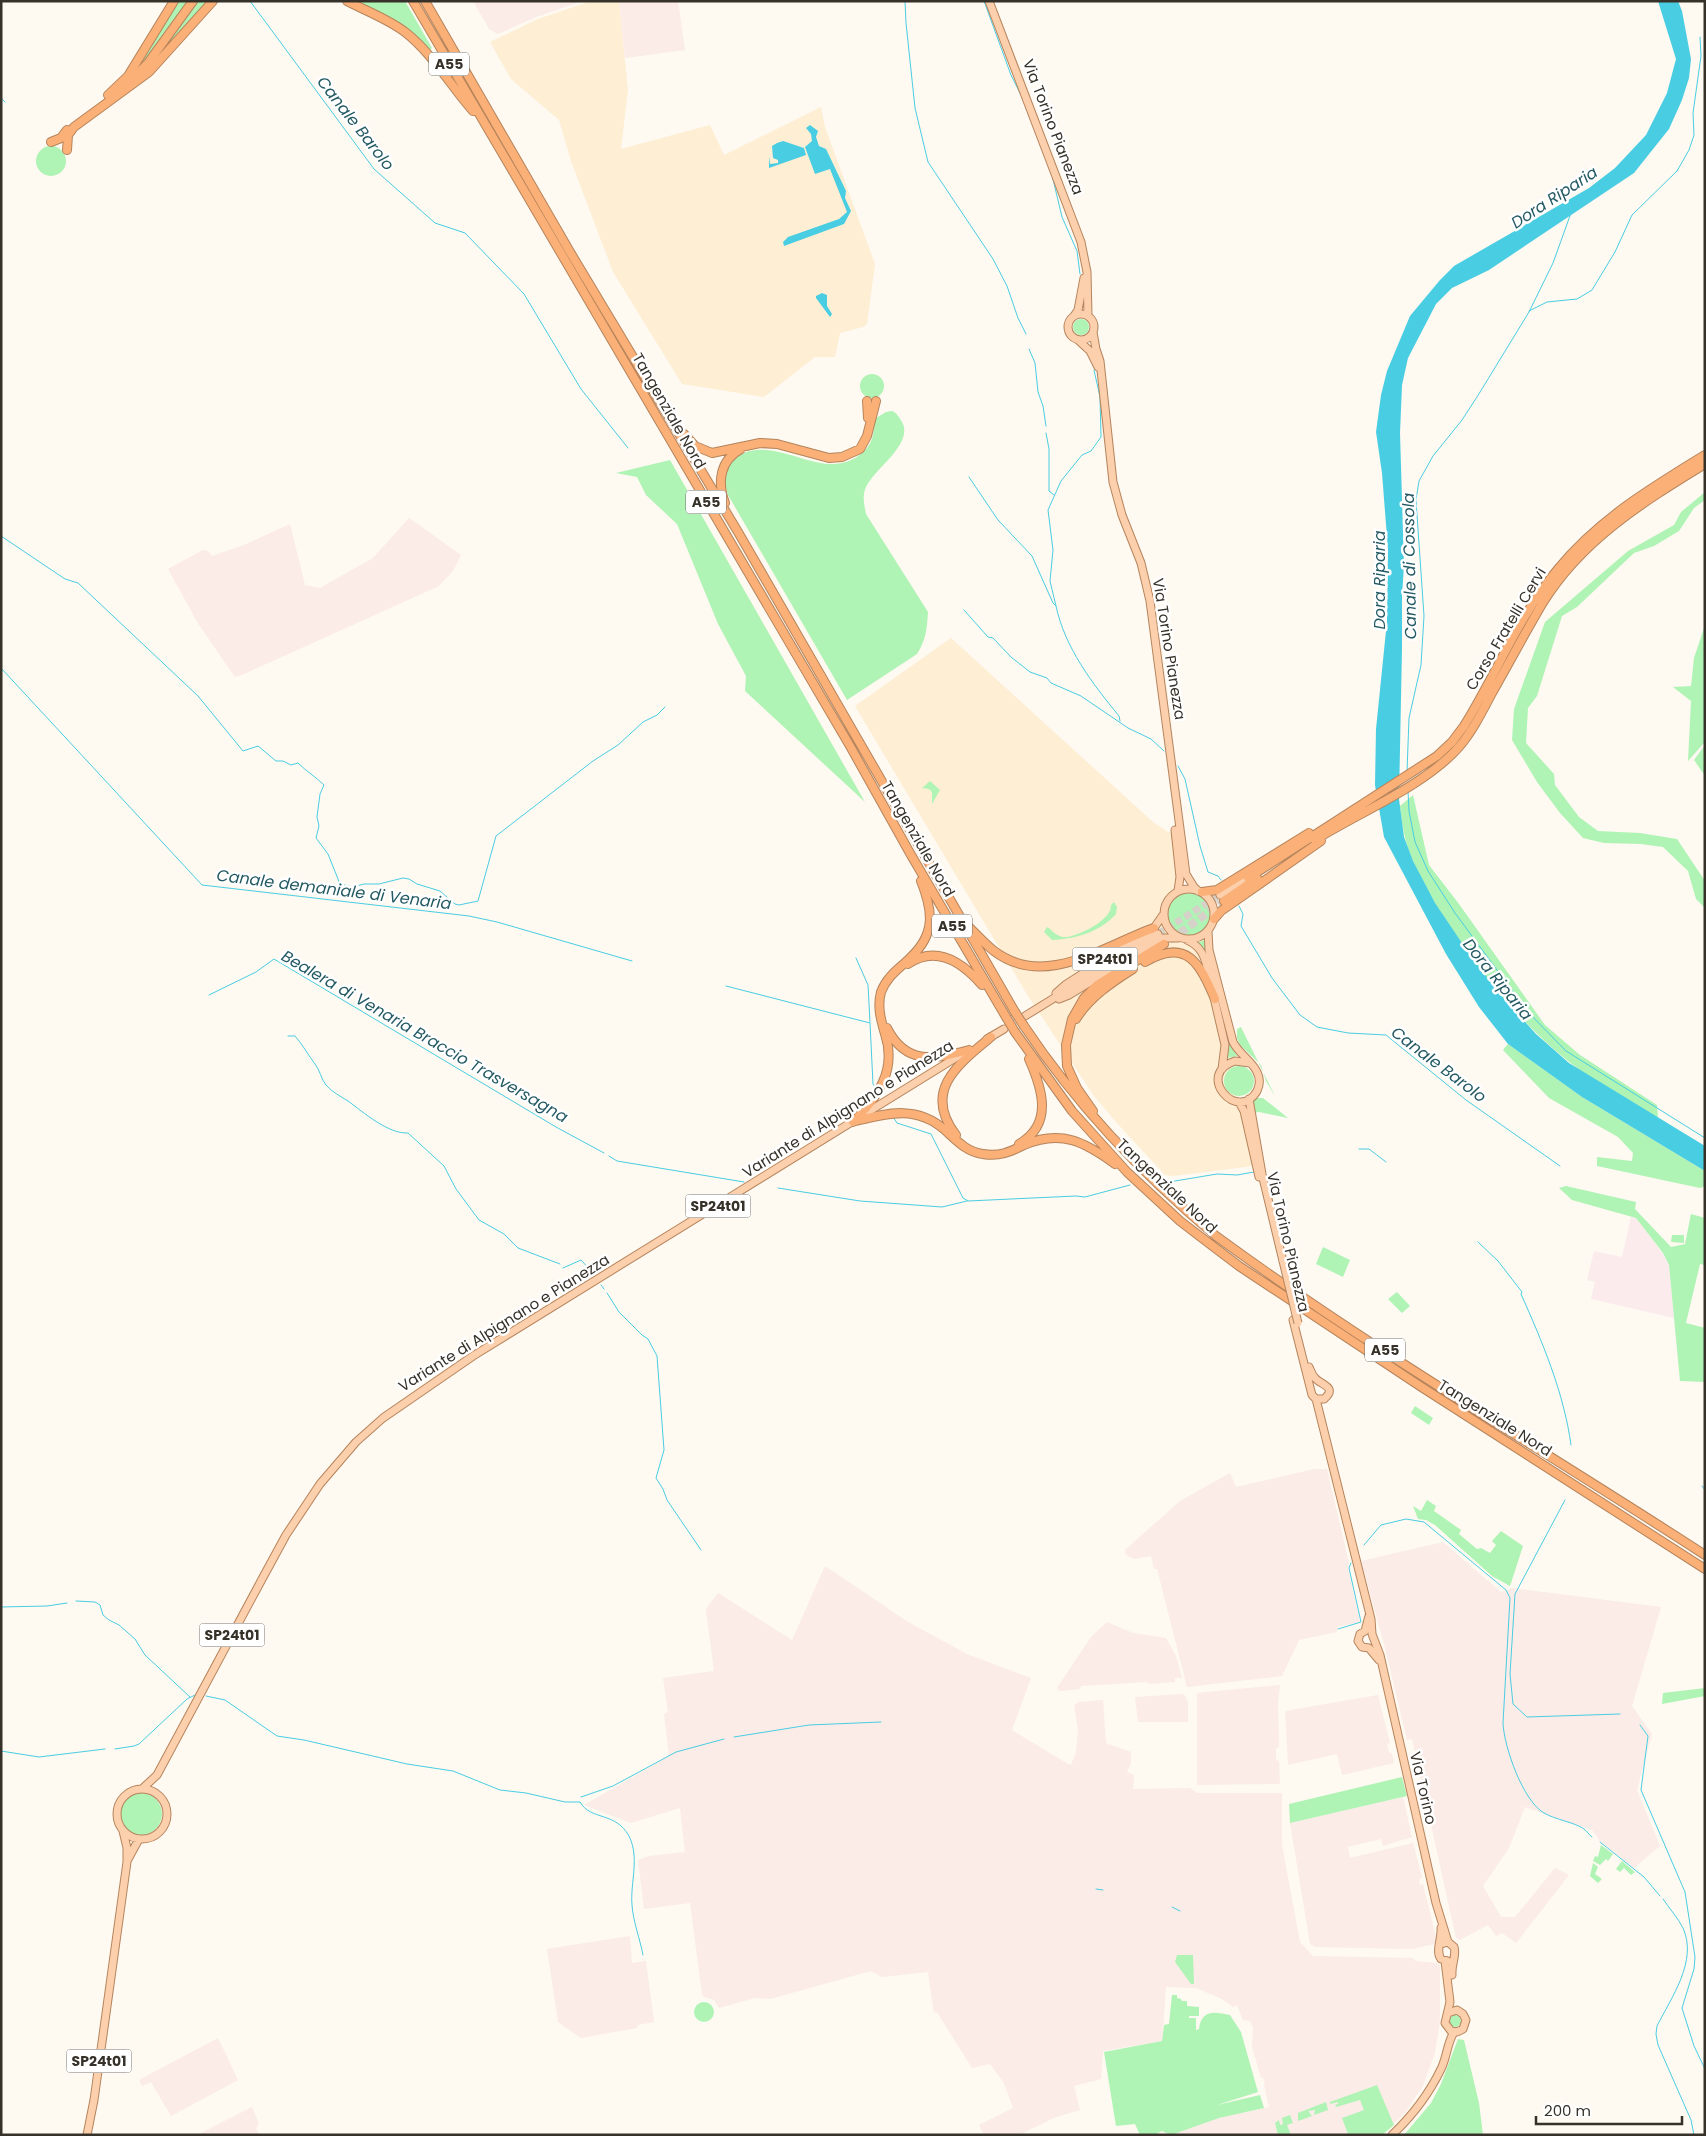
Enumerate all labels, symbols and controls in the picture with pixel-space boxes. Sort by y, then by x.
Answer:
road number: A55 [429,52,469,76]
street label: Via Torino Pianezza [1018,56,1089,198]
water label: Canale Barolo [311,71,400,175]
water label: Dora Riparia [1506,161,1602,234]
street label: Tangenziale Nord [628,349,711,472]
road number: A55 [686,491,726,514]
water label: Canale di Cossola [1397,492,1422,640]
water label: Dora Riparia [1368,530,1391,630]
street label: Corso Fratelli Cervi [1461,563,1551,694]
street label: Via Torino Pianezza [1148,576,1191,721]
street label: Tangenziale Nord [877,777,960,900]
water label: Canale demaniale di Venaria [215,864,453,915]
road number: A55 [932,914,972,938]
water label: Dora Riparia [1457,934,1538,1025]
water label: Bealera di Venaria Braccio Trasversagna [277,945,572,1128]
road number: SP24t01 [1072,948,1138,971]
water label: Canale Barolo [1386,1021,1491,1108]
street label: Variante di Alpignano e Pianezza [738,1035,957,1182]
street label: Tangenziale Nord [1112,1133,1222,1238]
street label: Via Torino Pianezza [1262,1170,1315,1314]
road number: SP24t01 [686,1194,750,1218]
street label: Variante di Alpignano e Pianezza [394,1249,613,1396]
road number: A55 [1365,1338,1405,1362]
street label: Tangenziale Nord [1434,1374,1556,1461]
road number: SP24t01 [200,1624,264,1646]
street label: Via Torino [1405,1749,1442,1826]
road number: SP24t01 [66,2050,132,2072]
scale bar [1536,2094,1682,2126]
text: 200 m [1544,2100,1591,2121]

